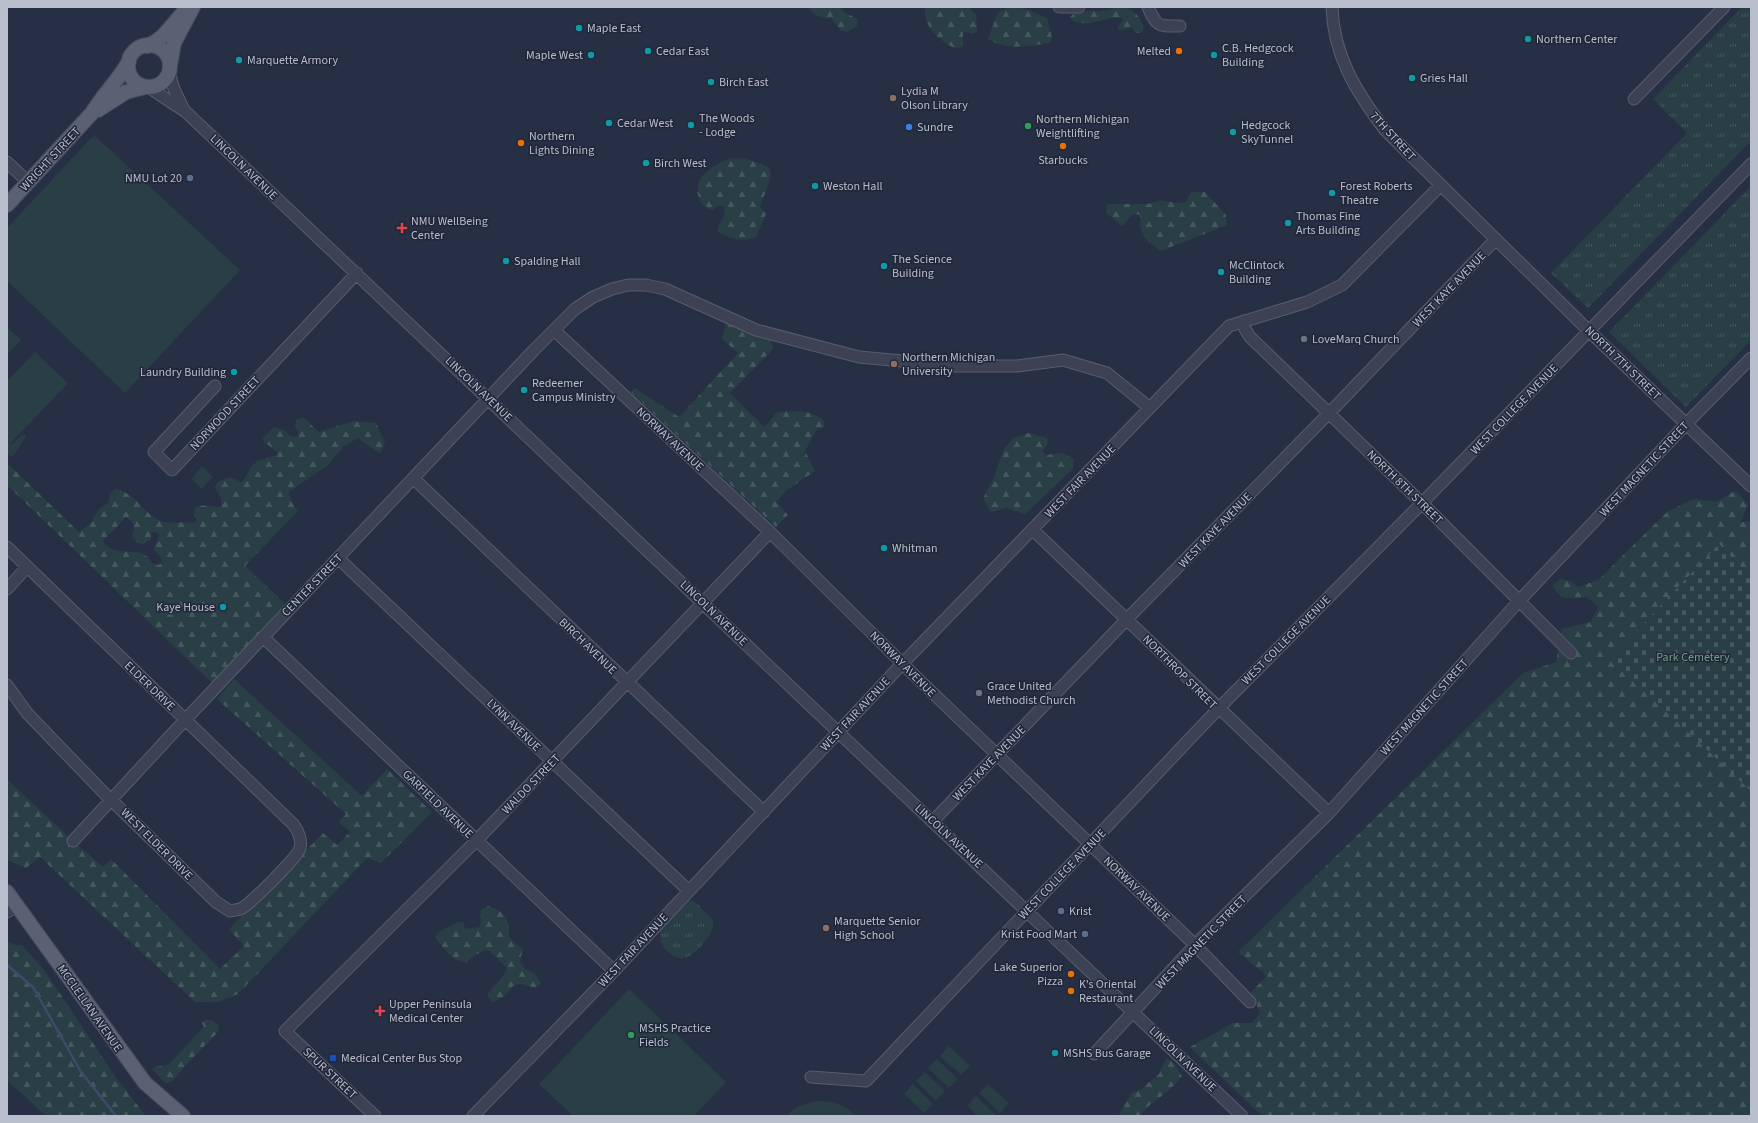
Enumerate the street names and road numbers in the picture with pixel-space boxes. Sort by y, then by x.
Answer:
street label: 7TH STREET [1366,108,1420,165]
street label: WRIGHT STREET [16,123,85,195]
street label: LINCOLN AVENUE [206,131,281,204]
street label: WEST KAYE AVENUE [1409,248,1490,331]
street label: NORTH 7TH STREET [1581,322,1665,405]
street label: LINCOLN AVENUE [441,353,516,426]
street label: WEST COLLEGE AVENUE [1467,360,1562,458]
street label: NORWOOD STREET [186,372,265,454]
street label: NORWAY AVENUE [632,403,707,475]
street label: WEST MAGNETIC STREET [1596,418,1693,521]
street label: WEST FAIR AVENUE [1041,441,1120,522]
street label: NORTH 8TH STREET [1363,446,1447,529]
street label: WEST KAYE AVENUE [1175,489,1256,572]
street label: CENTER STREET [278,550,347,621]
street label: LINCOLN AVENUE [676,577,751,650]
street label: WEST COLLEGE AVENUE [1238,592,1335,689]
street label: BIRCH AVENUE [555,614,620,678]
street label: NORWAY AVENUE [866,628,939,701]
street label: NORTHROP STREET [1139,631,1221,714]
street label: WEST MAGNETIC STREET [1376,655,1473,759]
street label: ELDER DRIVE [120,658,179,715]
street label: WEST FAIR AVENUE [816,674,894,755]
street label: LYNN AVENUE [483,695,544,756]
street label: WEST KAYE AVENUE [949,722,1030,805]
street label: WALDO STREET [498,750,565,818]
street label: GARFIELD AVENUE [399,766,477,843]
street label: LINCOLN AVENUE [911,800,987,873]
street label: WEST ELDER DRIVE [117,805,196,884]
street label: WEST COLLEGE AVENUE [1015,825,1110,923]
street label: NORWAY AVENUE [1099,853,1174,926]
street label: WEST MAGNETIC STREET [1152,891,1251,993]
street label: WEST FAIR AVENUE [594,910,672,991]
street label: MCCLELLAN AVENUE [53,961,126,1055]
street label: LINCOLN AVENUE [1145,1023,1220,1096]
street label: SPUR STREET [299,1044,361,1103]

